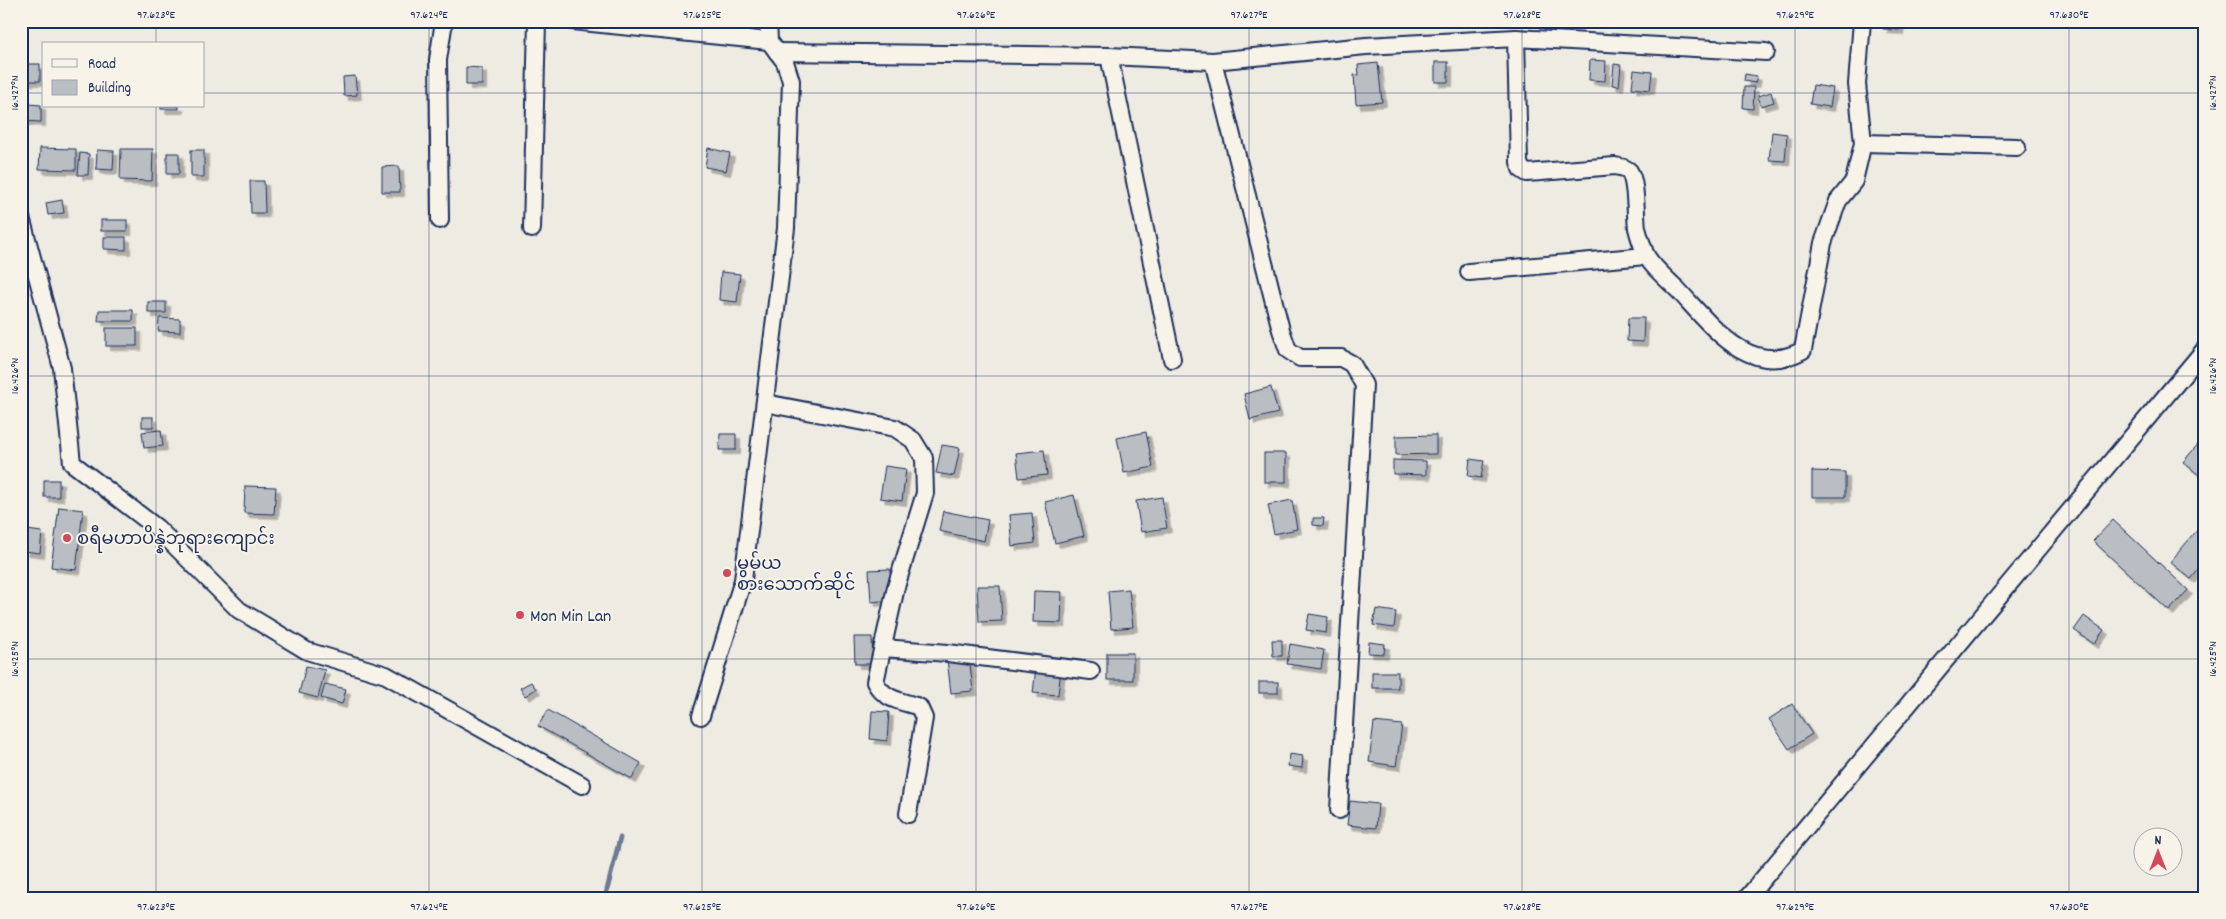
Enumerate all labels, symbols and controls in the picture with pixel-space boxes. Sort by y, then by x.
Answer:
text: 97.623°E [137,7,175,24]
text: 97.624°E [410,7,448,24]
text: 97.625°E [683,7,722,24]
text: 97.626°E [957,7,996,24]
text: 97.627°E [1230,7,1268,24]
text: 97.628°E [1503,7,1541,24]
text: 97.629°E [1776,7,1815,24]
text: 97.630°E [2049,7,2089,24]
legend [42,42,205,108]
text: Road [88,54,116,76]
text: 16.427°N [7,75,24,111]
text: 16.427°N [2205,75,2222,111]
text: Building [88,78,131,100]
text: 16.426°N [7,358,24,394]
text: 16.426°N [2205,358,2222,394]
place label: စရီမဟာပိန္နဲဘုရားကျောင်း [77,524,275,554]
marker: စရီမဟာပိန္နဲဘုရားကျောင်း [61,532,73,544]
place label: မွမ်ယ စားသောက်ဆိုင် [737,550,855,599]
marker: မွမ်ယ စားသောက်ဆိုင် [721,567,733,579]
place label: Mon Min Lan [530,605,611,630]
marker: Mon Min Lan [514,609,526,621]
text: 16.425°N [7,641,24,677]
text: 16.425°N [2205,641,2222,677]
north arrow [2134,826,2184,876]
text: N [2155,831,2162,851]
text: 97.623°E [137,899,175,916]
text: 97.624°E [410,899,448,916]
text: 97.625°E [683,899,722,916]
text: 97.626°E [957,899,996,916]
text: 97.627°E [1230,899,1268,916]
text: 97.628°E [1503,899,1541,916]
text: 97.629°E [1776,899,1815,916]
text: 97.630°E [2049,899,2089,916]

